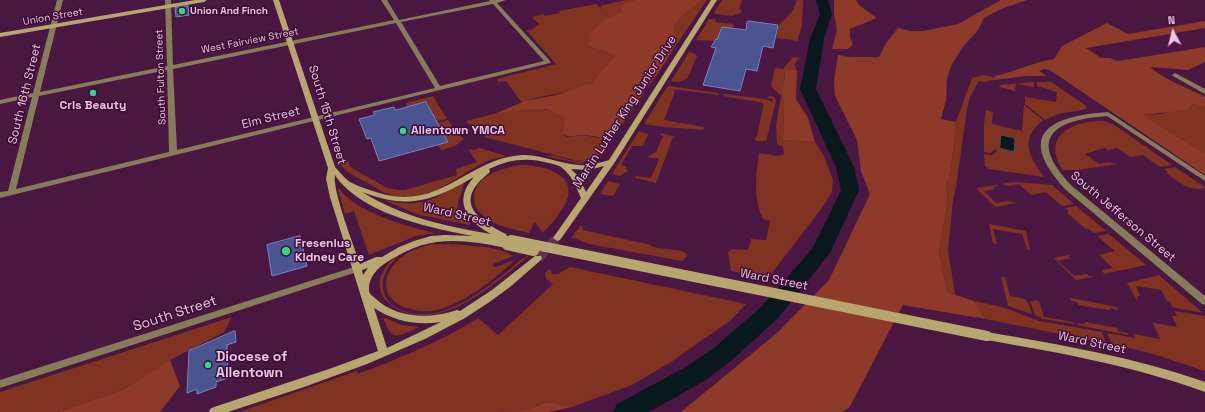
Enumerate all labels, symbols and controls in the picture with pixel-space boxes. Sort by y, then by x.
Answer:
place label: Union And Finch [190,5,268,17]
street label: Union Street [22,6,84,28]
marker: Union And Finch [177,6,187,16]
north arrow [1153,12,1193,52]
text: N [1167,13,1176,27]
street label: West Fairview Street [200,26,300,56]
street label: South Fulton Street [153,29,169,125]
street label: Martin Luther King Junior Drive [570,33,680,191]
street label: South 16th Street [6,42,44,146]
street label: South 15th Street [305,64,349,166]
marker: Cris Beauty [88,88,98,98]
place label: Cris Beauty [60,99,126,113]
street label: Elm Street [240,104,302,132]
place label: Allentown YMCA [411,124,505,138]
marker: Allentown YMCA [398,126,408,136]
street label: South Jefferson Street [1067,169,1179,265]
street label: Ward Street [422,200,492,230]
place label: Fresenius Kidney Care [295,237,364,265]
marker: Fresenius Kidney Care [280,245,292,257]
street label: Ward Street [739,266,809,294]
street label: South Street [131,293,219,335]
street label: Ward Street [1057,329,1127,357]
place label: Diocese of Allentown [216,349,287,382]
marker: Diocese of Allentown [203,360,213,370]

